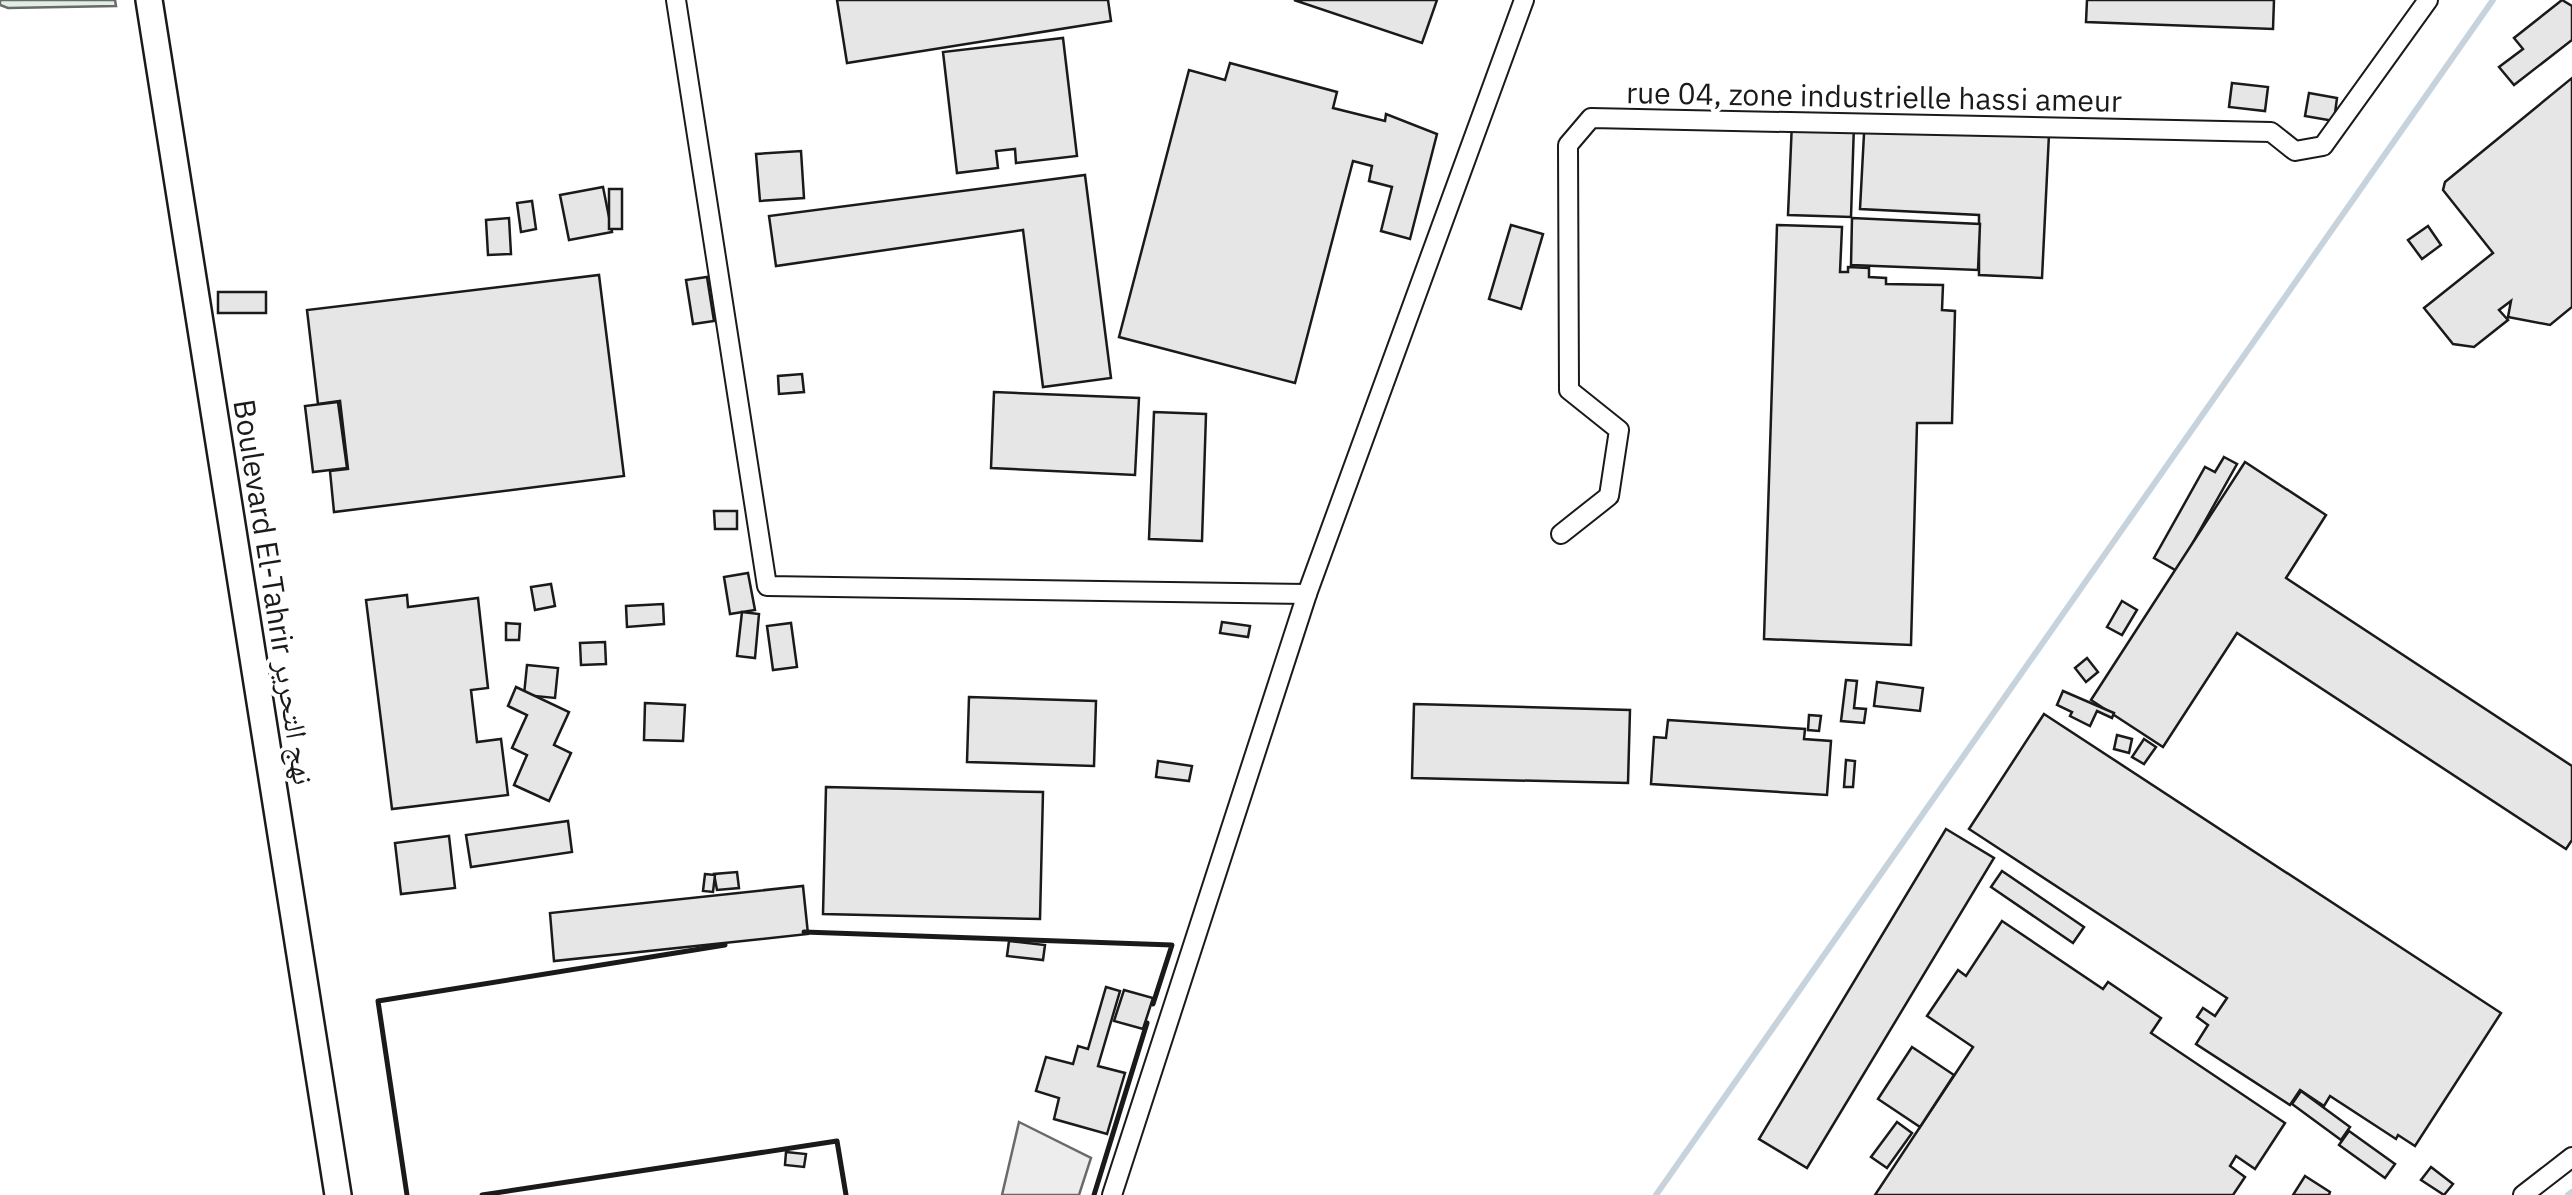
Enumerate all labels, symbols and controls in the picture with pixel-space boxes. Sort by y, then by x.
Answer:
street label: rue 04, zone industrielle hassi ameur [1626,72,2122,120]
street label: Boulevard El-Tahrir نهج التحرير [224,396,325,788]

